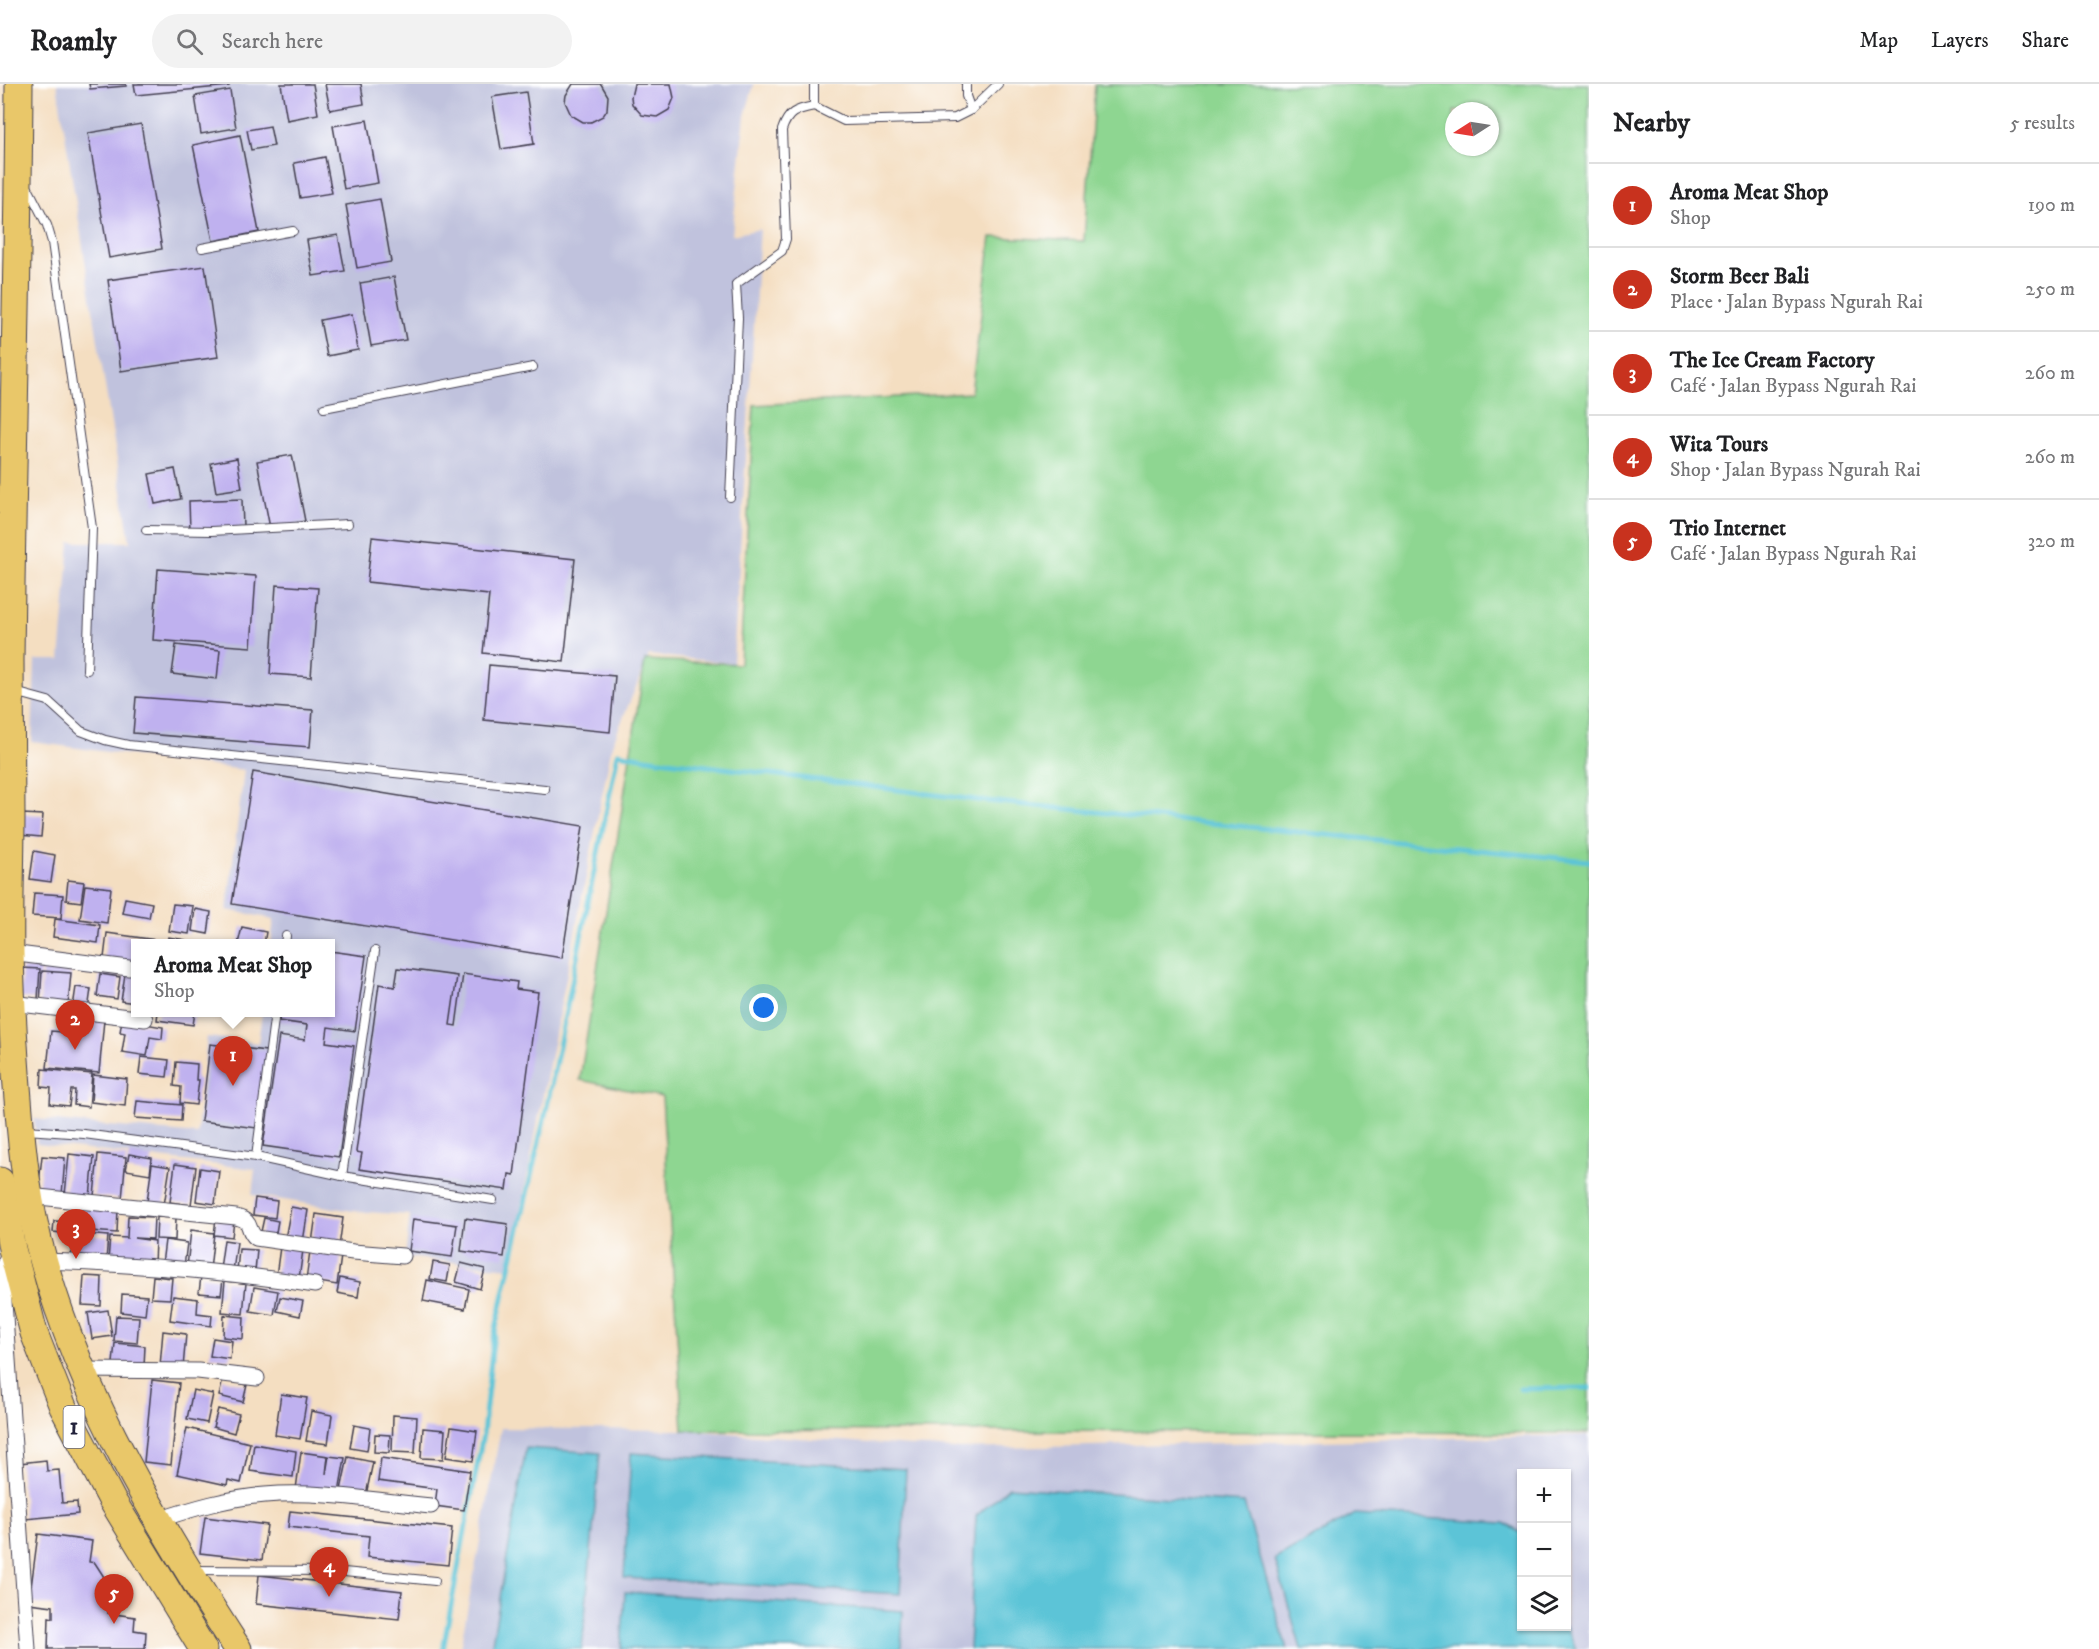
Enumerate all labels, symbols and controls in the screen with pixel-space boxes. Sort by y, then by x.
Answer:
search box [152,14,572,68]
text: Roamly [30,24,116,59]
icon: search [173,25,206,58]
text: Search here [221,28,323,55]
text: Map [1859,28,1898,54]
text: Layers [1931,28,1989,54]
text: Share [2022,28,2069,54]
north arrow [1445,102,1499,156]
text: Nearby [1613,107,1690,140]
text: 5 results [2010,111,2075,136]
text: Aroma Meat Shop [1670,179,1828,206]
text: 1 [1629,193,1636,218]
text: 190 m [2028,193,2075,218]
text: Shop [1670,206,1711,231]
text: Storm Beer Bali [1670,263,1809,290]
text: 2 [1628,277,1637,302]
text: 250 m [2025,277,2075,302]
text: Place · Jalan Bypass Ngurah Rai [1670,290,1923,315]
text: The Ice Cream Factory [1670,347,1874,374]
text: 3 [1629,361,1636,386]
text: 260 m [2025,361,2075,386]
text: Café · Jalan Bypass Ngurah Rai [1670,374,1916,399]
text: Wita Tours [1670,431,1768,458]
text: 4 [1627,445,1638,470]
text: 260 m [2025,445,2075,470]
text: Shop · Jalan Bypass Ngurah Rai [1670,458,1921,483]
text: Trio Internet [1670,515,1786,542]
text: 5 [1628,529,1637,554]
text: 320 m [2028,529,2075,554]
text: Café · Jalan Bypass Ngurah Rai [1670,542,1916,567]
popup [131,939,335,1017]
text: Aroma Meat Shop [154,952,312,979]
text: Shop [154,979,195,1004]
your location [749,993,778,1022]
pin: 2 [56,1000,94,1050]
pin: 1 [214,1036,252,1086]
pin: 3 [56,1210,96,1259]
road number: 1 [64,1406,84,1448]
map controls [1517,1469,1571,1631]
button: + [1517,1469,1571,1523]
button: − [1517,1523,1571,1577]
pin: 4 [310,1548,348,1597]
pin: 5 [94,1574,134,1624]
button: layers [1517,1577,1571,1631]

